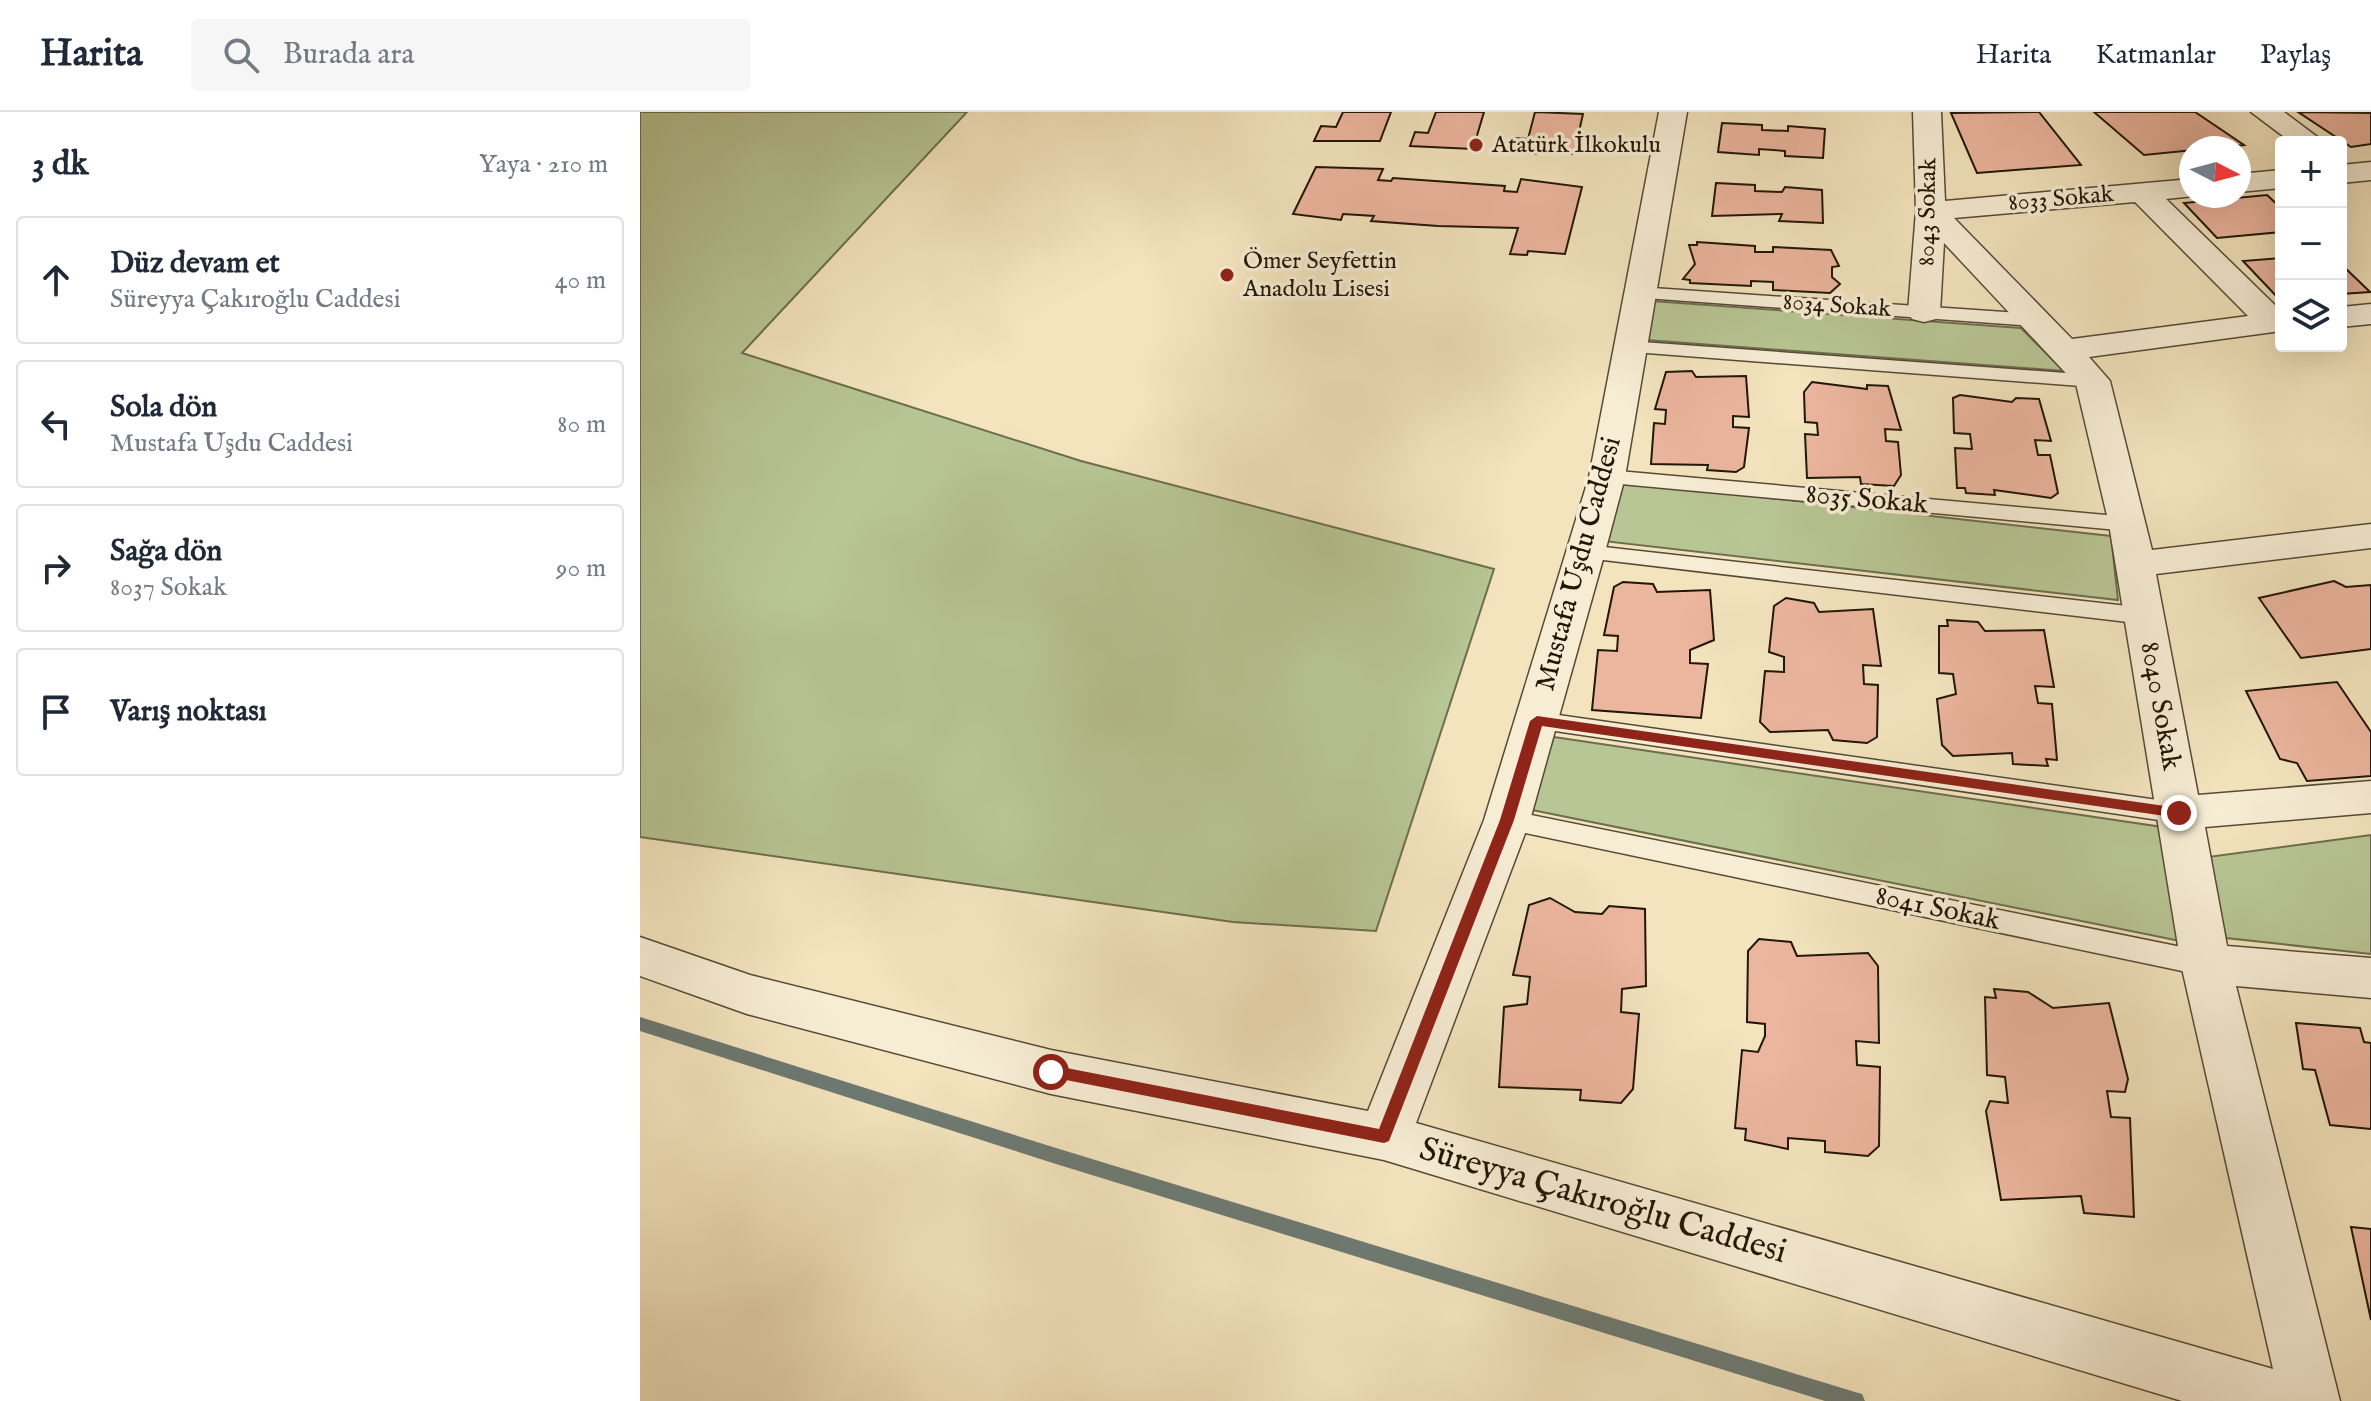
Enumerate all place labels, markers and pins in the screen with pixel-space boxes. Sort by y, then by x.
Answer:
place label: Atatürk İlkokulu [1491,130,1661,161]
marker: Atatürk İlkokulu [1467,136,1485,154]
place label: Ömer Seyfettin Anadolu Lisesi [1242,246,1397,305]
marker: Ömer Seyfettin Anadolu Lisesi [1218,266,1236,284]

